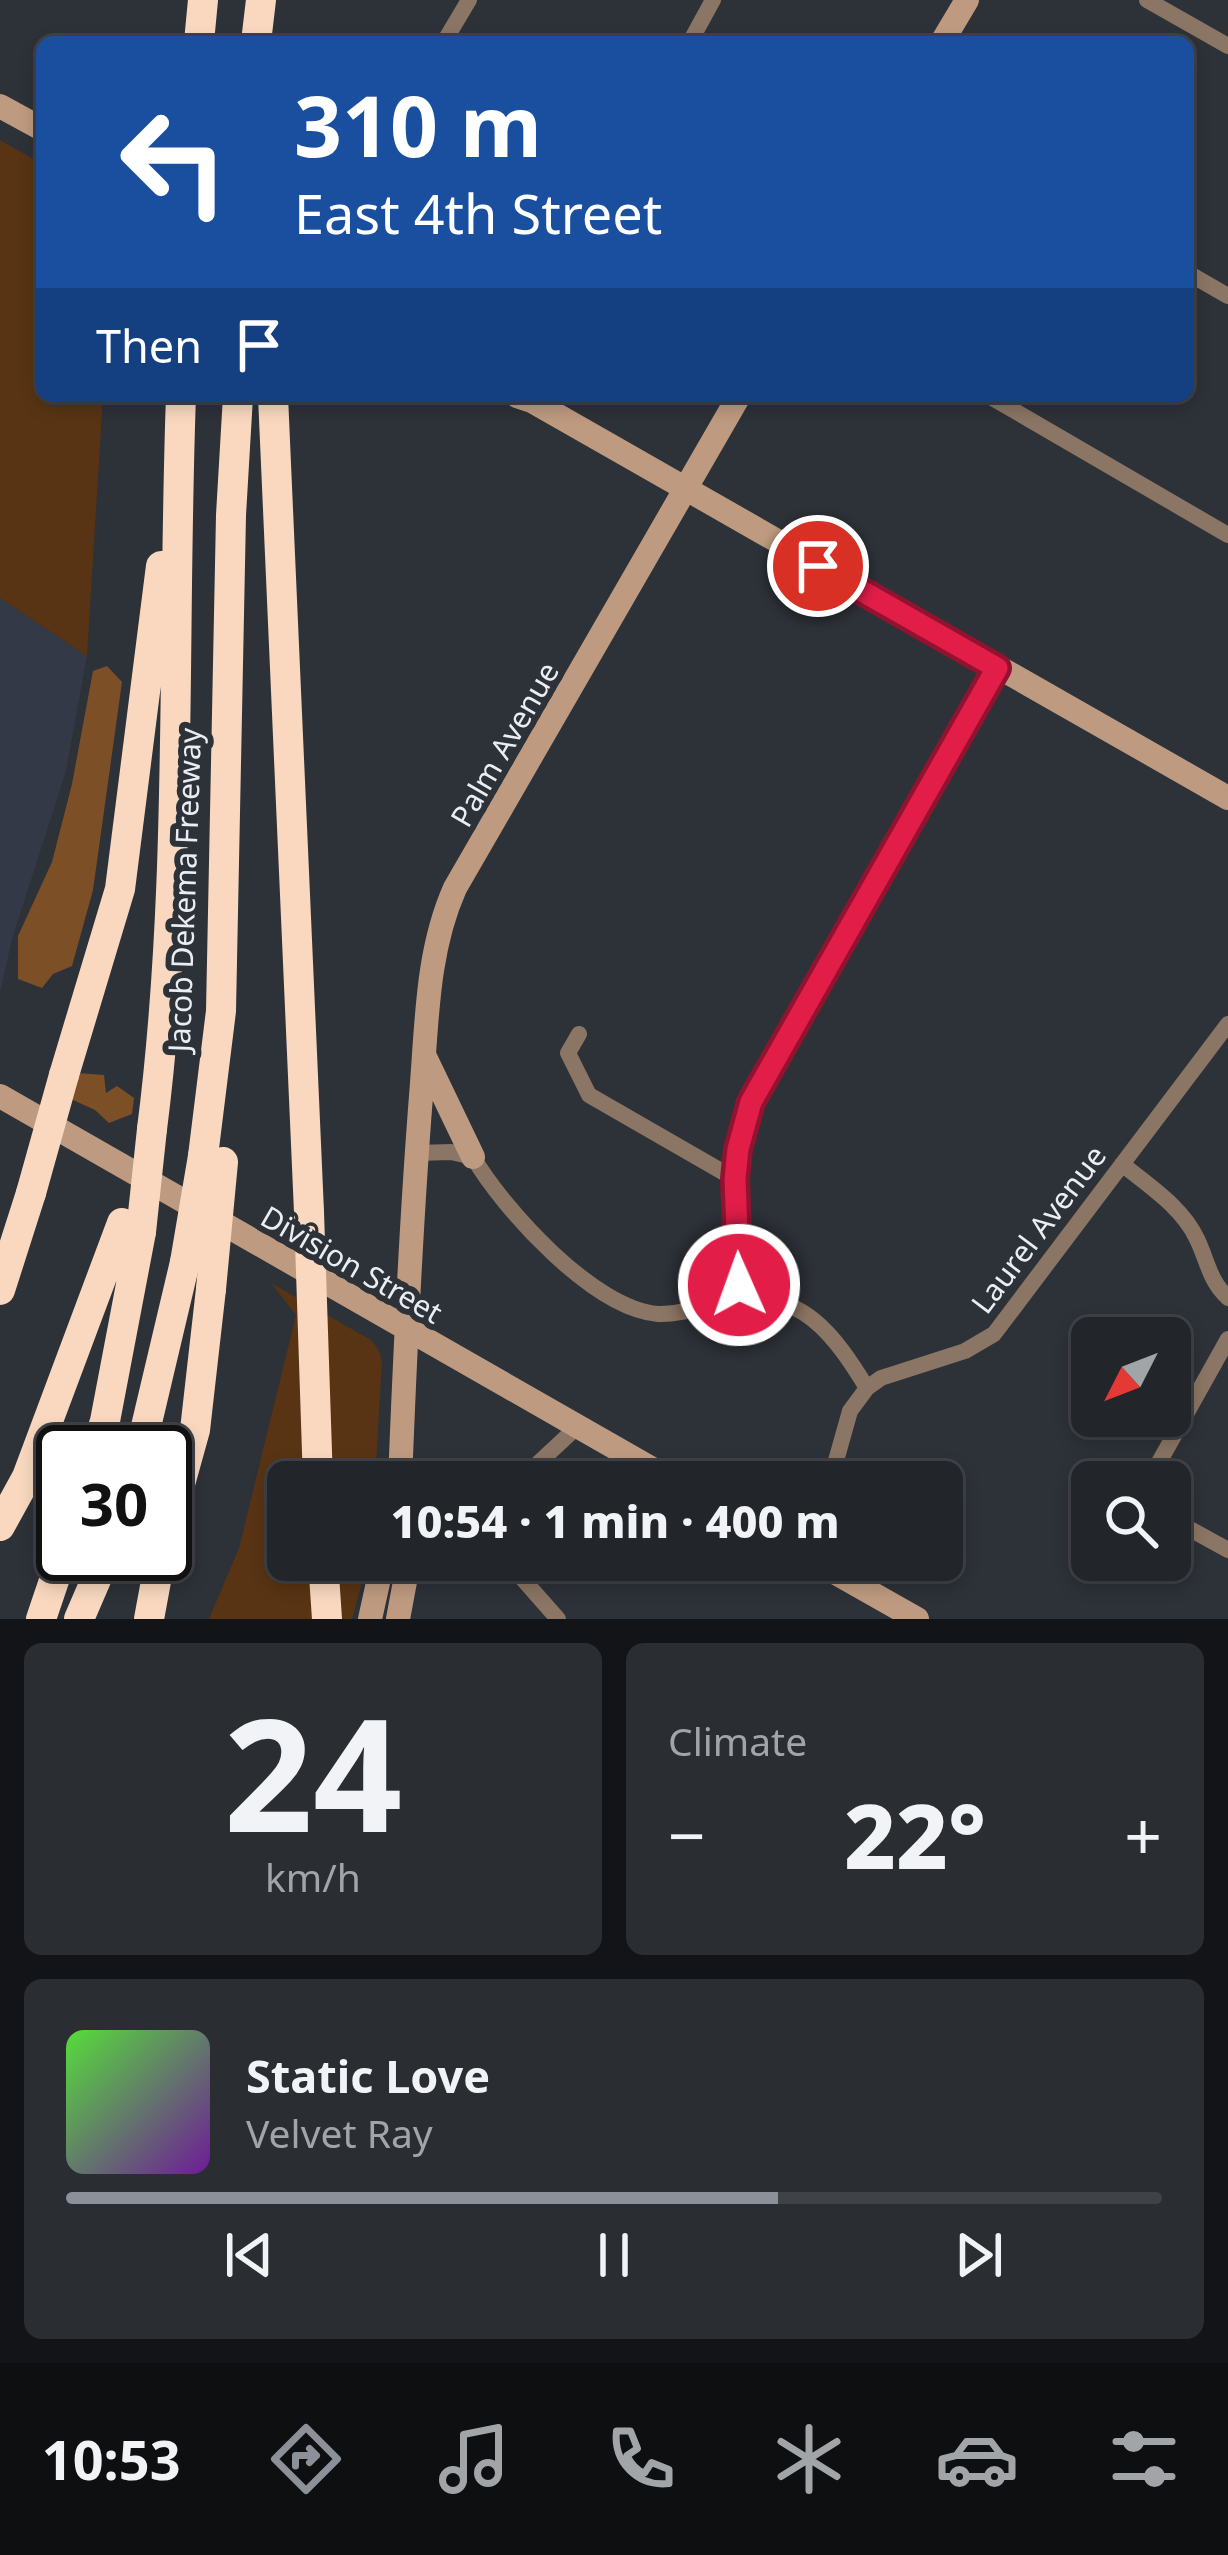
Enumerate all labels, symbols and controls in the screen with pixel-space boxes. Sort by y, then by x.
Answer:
text: 310 m [294,67,542,182]
icon: left [96,84,252,240]
text: East 4th Street [294,176,662,250]
icon: arrive [226,312,292,378]
text: Then [96,315,202,376]
pin [767,515,869,617]
icon: arrive [785,533,851,599]
street label: Palm Avenue [440,654,568,834]
street label: Jacob Dekema Freeway [158,726,210,1056]
street label: Laurel Avenue [961,1137,1115,1321]
street label: Division Street [254,1196,450,1333]
position arrow [676,1222,802,1348]
north arrow [1071,1317,1191,1437]
map controls [1071,1317,1191,1581]
speed limit sign: 30 [36,1425,192,1581]
button: search [1071,1461,1191,1581]
text: 10:54 · 1 min · 400 m [390,1490,840,1551]
text: 24 [224,1665,402,1878]
text: Climate [668,1714,807,1767]
text: 22° [844,1773,986,1895]
text: − [668,1789,706,1879]
text: + [1124,1789,1162,1879]
text: km/h [265,1850,361,1903]
text: Static Love [246,2045,490,2106]
text: Velvet Ray [246,2106,433,2159]
icon: previous [216,2222,282,2288]
icon: pause [581,2222,647,2288]
icon: next [946,2222,1012,2288]
icon: directions [264,2417,348,2501]
icon: music [432,2417,516,2501]
icon: phone [599,2417,683,2501]
icon: climate [767,2417,851,2501]
icon: car [935,2417,1019,2501]
icon: filters [1102,2417,1186,2501]
text: 10:53 [42,2422,181,2496]

